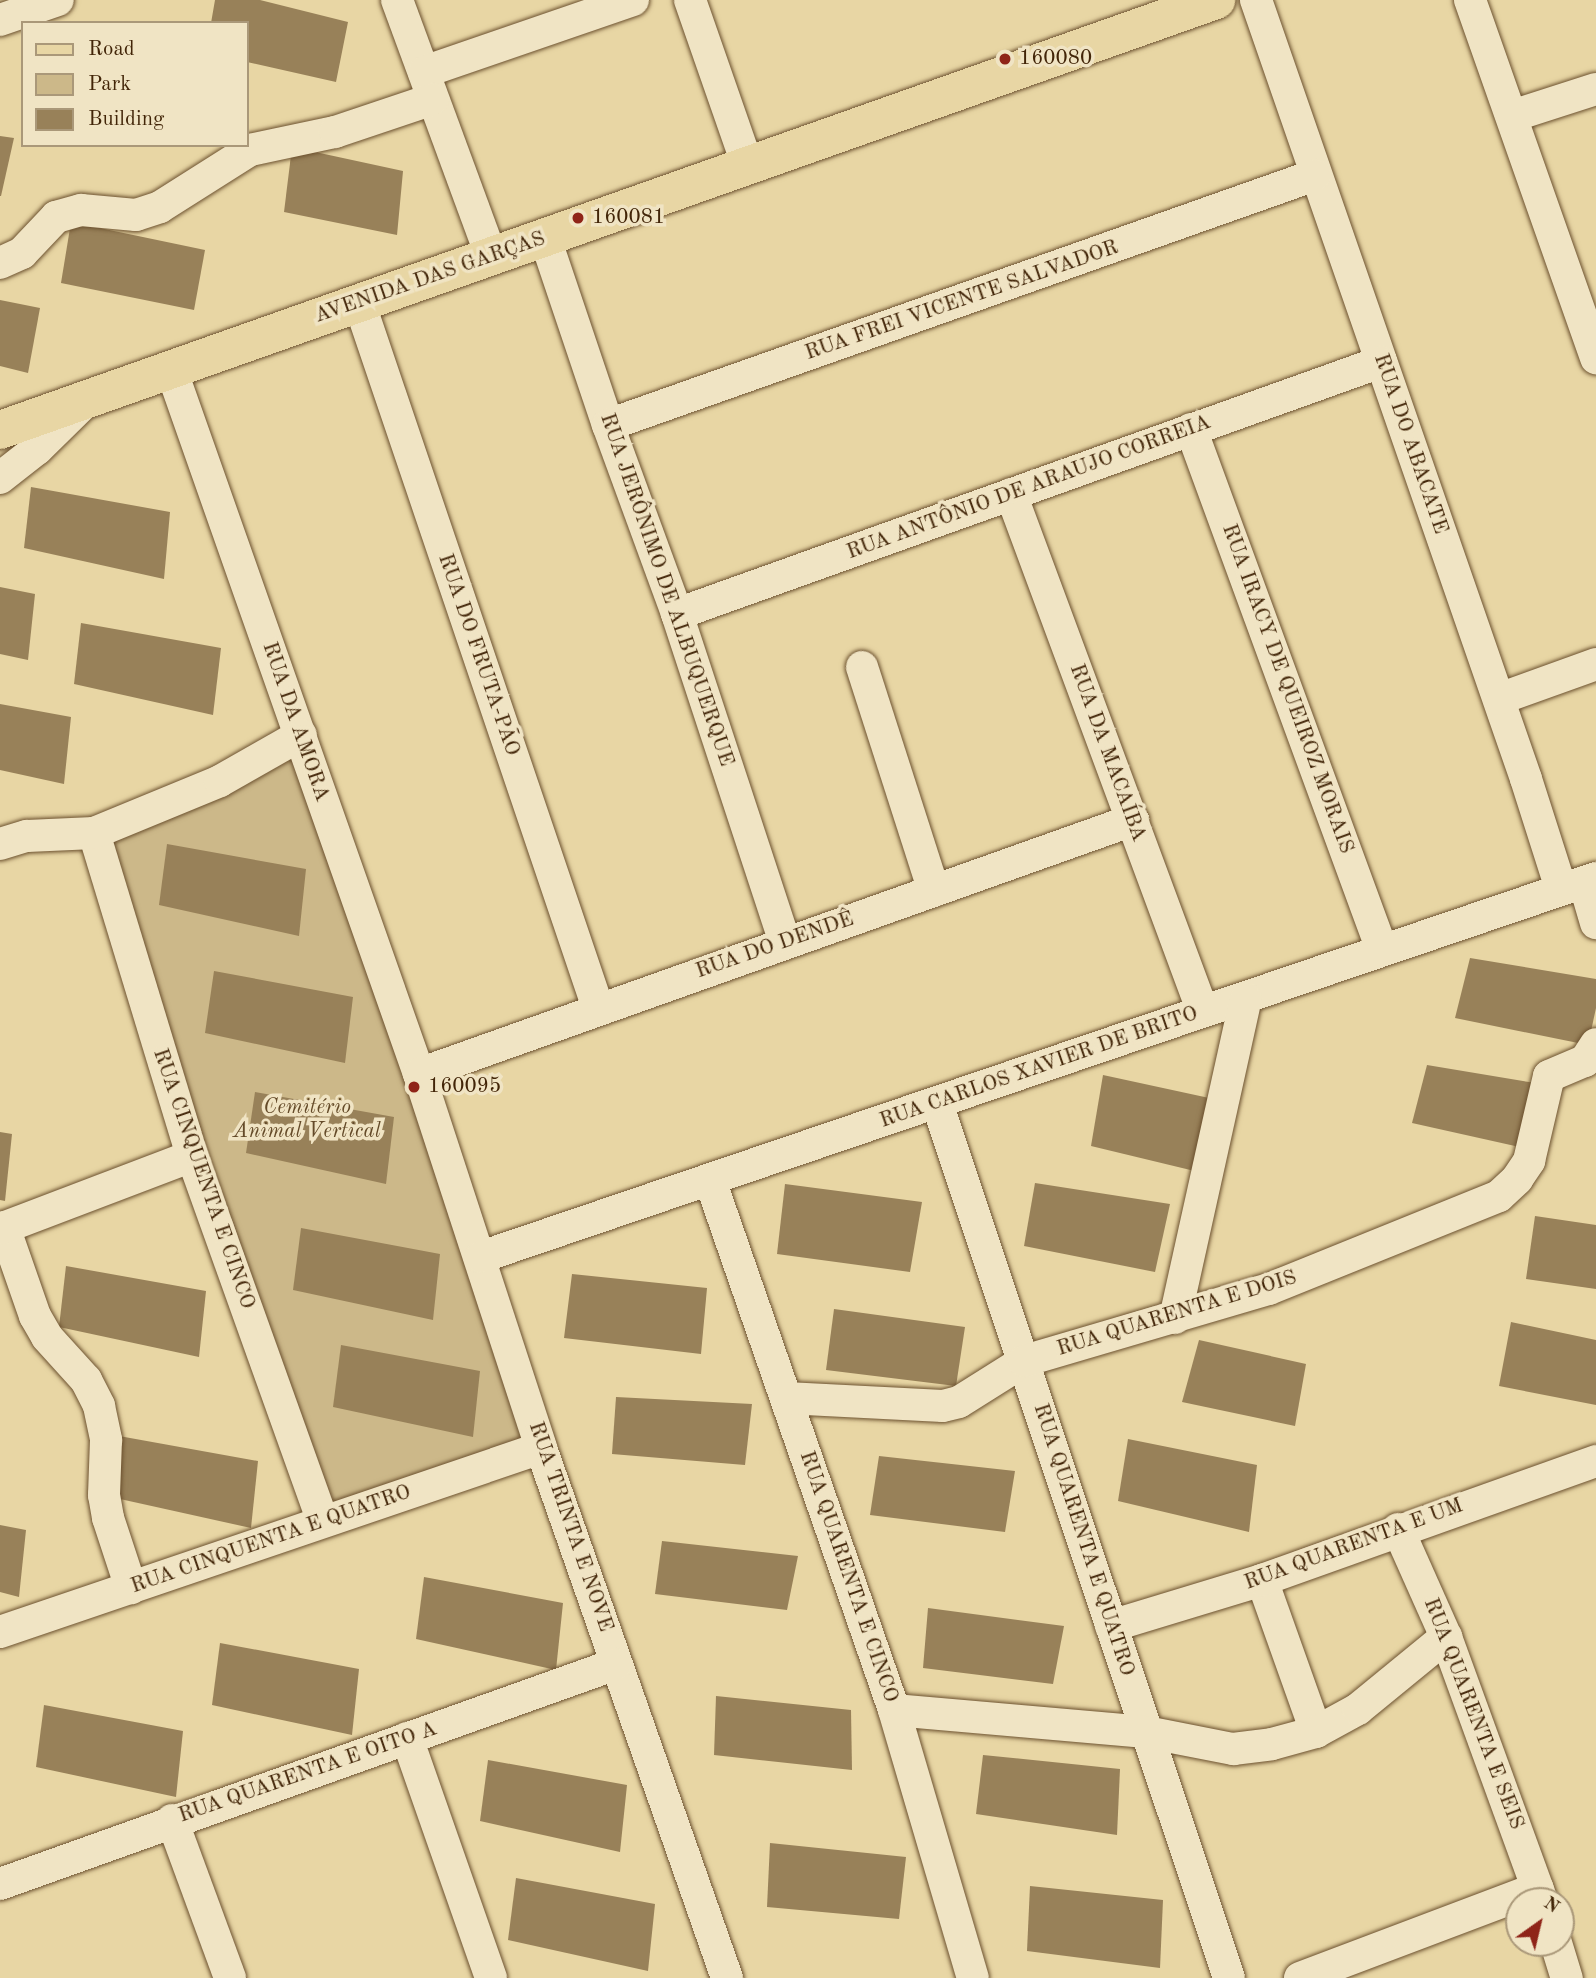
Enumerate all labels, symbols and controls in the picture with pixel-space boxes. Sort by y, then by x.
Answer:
legend [21,21,248,147]
text: Road [88,39,135,60]
place label: 160080 [1019,46,1092,72]
marker: 160080 [997,51,1013,67]
text: Park [88,74,131,95]
text: Building [88,109,164,130]
place label: 160081 [592,205,665,231]
marker: 160081 [570,210,586,226]
street label: AVENIDA DAS GARÇAS [311,227,549,329]
street label: RUA FREI VICENTE SALVADOR [802,235,1122,367]
street label: RUA DO ABACATE [1367,351,1453,537]
street label: RUA JERÔNIMO DE ALBUQUERQUE [594,410,738,770]
street label: RUA ANTÔNIO DE ARAUJO CORREIA [843,410,1215,566]
street label: RUA IRACY DE QUEIROZ MORAIS [1216,521,1358,857]
street label: RUA DO FRUTA-PÃO [432,551,524,759]
street label: RUA DA AMORA [256,639,334,805]
street label: RUA DA MACAÍBA [1063,661,1151,845]
street label: RUA DO DENDÊ [693,907,857,985]
street label: RUA CARLOS XAVIER DE BRITO [877,1002,1201,1134]
street label: RUA CINQUENTA E CINCO [147,1045,259,1313]
place label: 160095 [428,1074,501,1100]
marker: 160095 [406,1079,422,1095]
park label: Cemitério Animal Vertical [233,1095,381,1145]
street label: RUA QUARENTA E DOIS [1054,1265,1300,1363]
street label: RUA QUARENTA E QUATRO [1027,1401,1139,1679]
street label: RUA TRINTA E NOVE [522,1419,618,1635]
street label: RUA QUARENTA E CINCO [793,1448,903,1706]
street label: RUA CINQUENTA E QUATRO [128,1480,414,1600]
street label: RUA QUARENTA E UM [1241,1494,1467,1596]
street label: RUA QUARENTA E SEIS [1417,1595,1529,1833]
street label: RUA QUARENTA E OITO A [176,1717,440,1829]
north arrow [1505,1887,1575,1957]
text: N [1540,1894,1562,1918]

